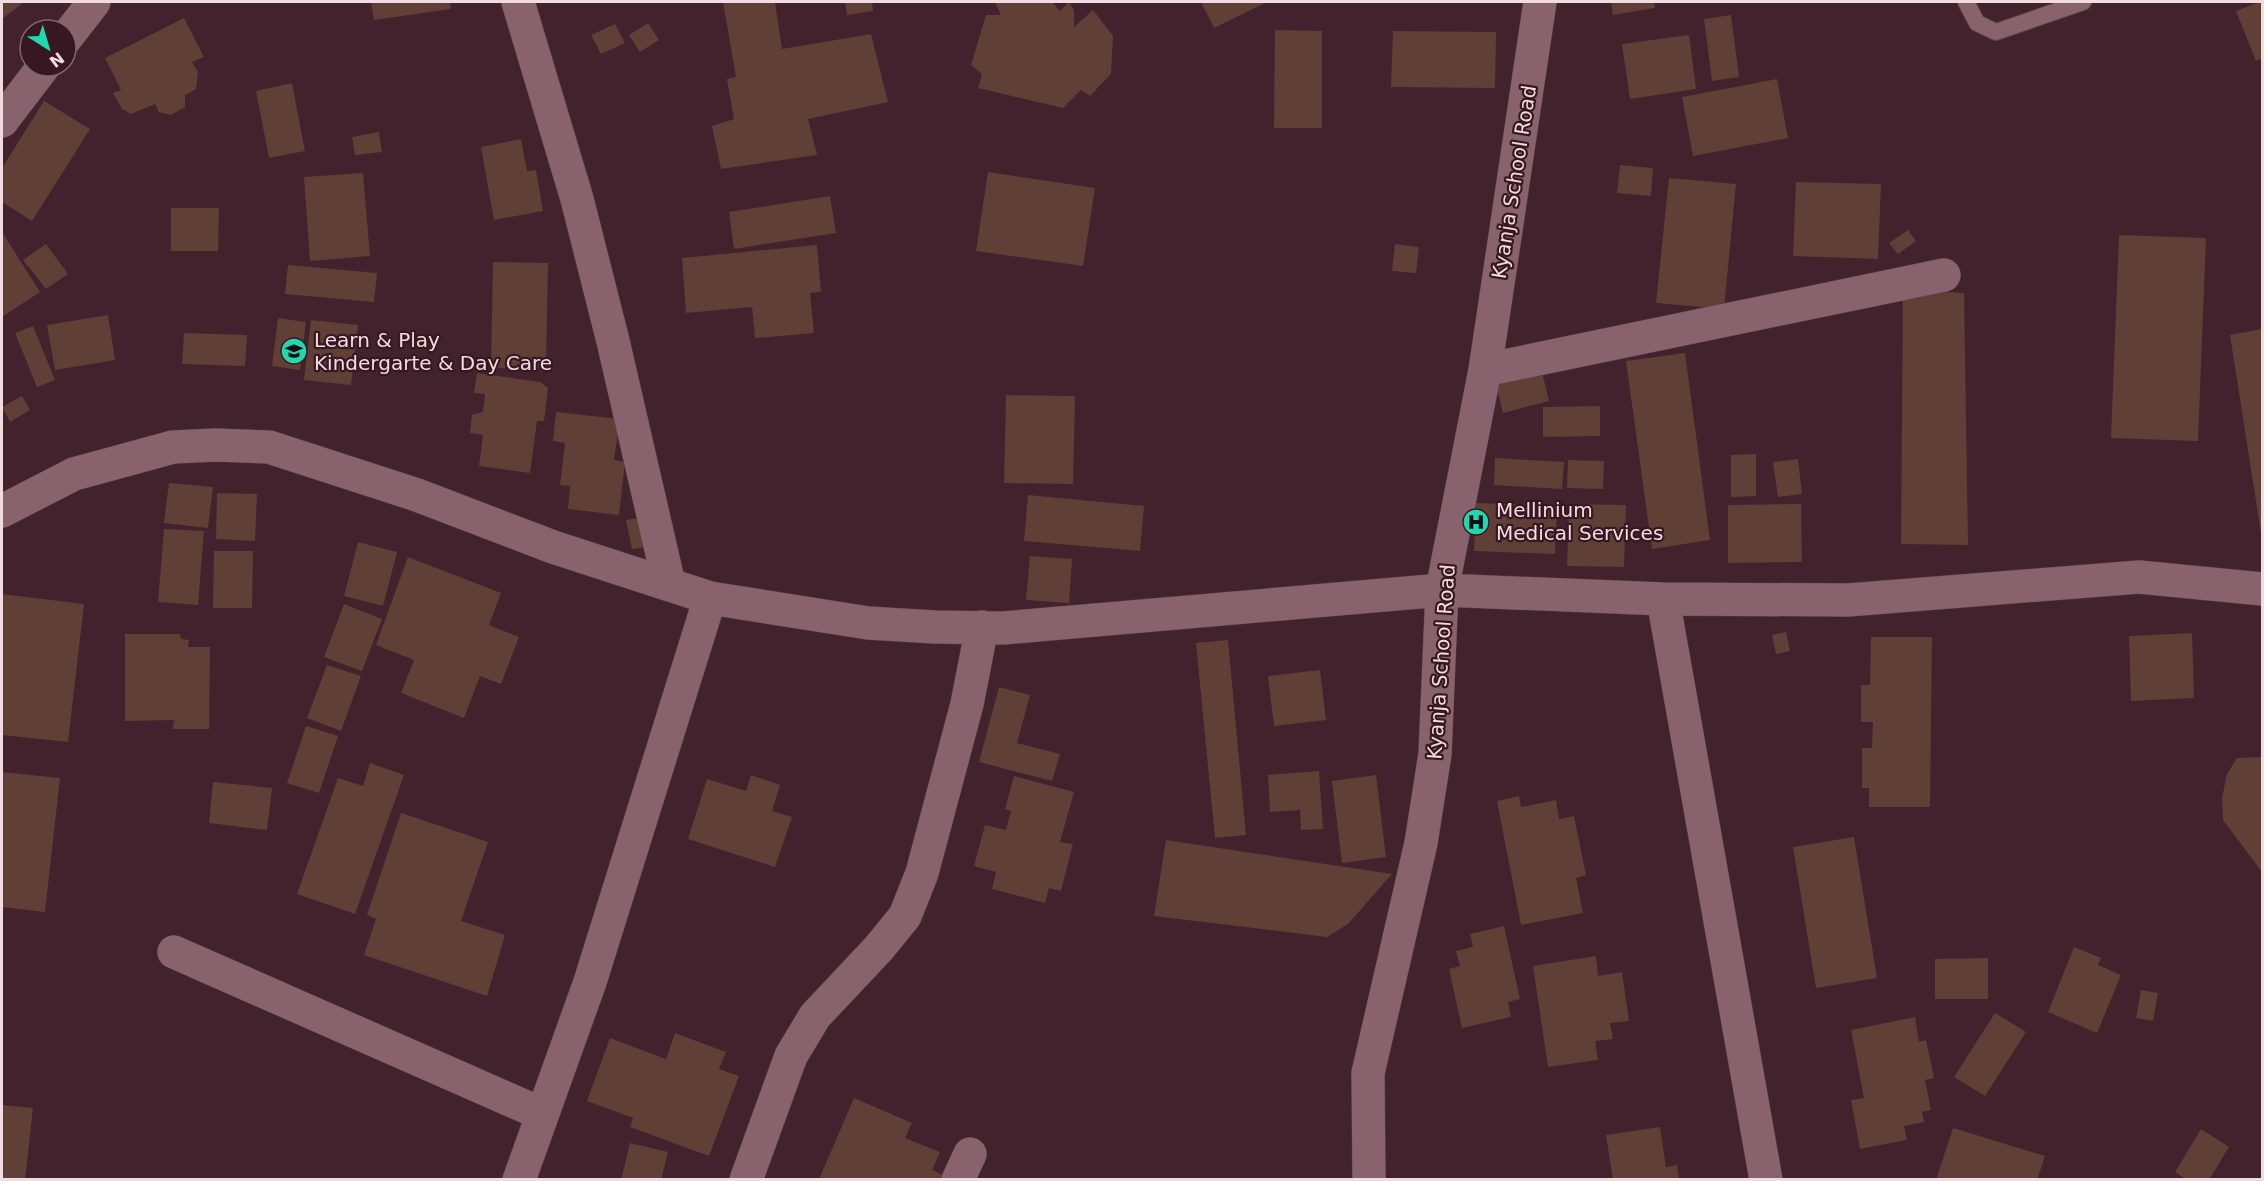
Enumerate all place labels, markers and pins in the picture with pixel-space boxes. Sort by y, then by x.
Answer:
place label: Learn & Play Kindergarte & Day Care [314,328,552,375]
school or university icon: Learn & Play Kindergarte & Day Care [279,336,309,366]
place label: Mellinium Medical Services [1496,498,1663,545]
hospital icon: Mellinium Medical Services [1461,507,1491,537]

